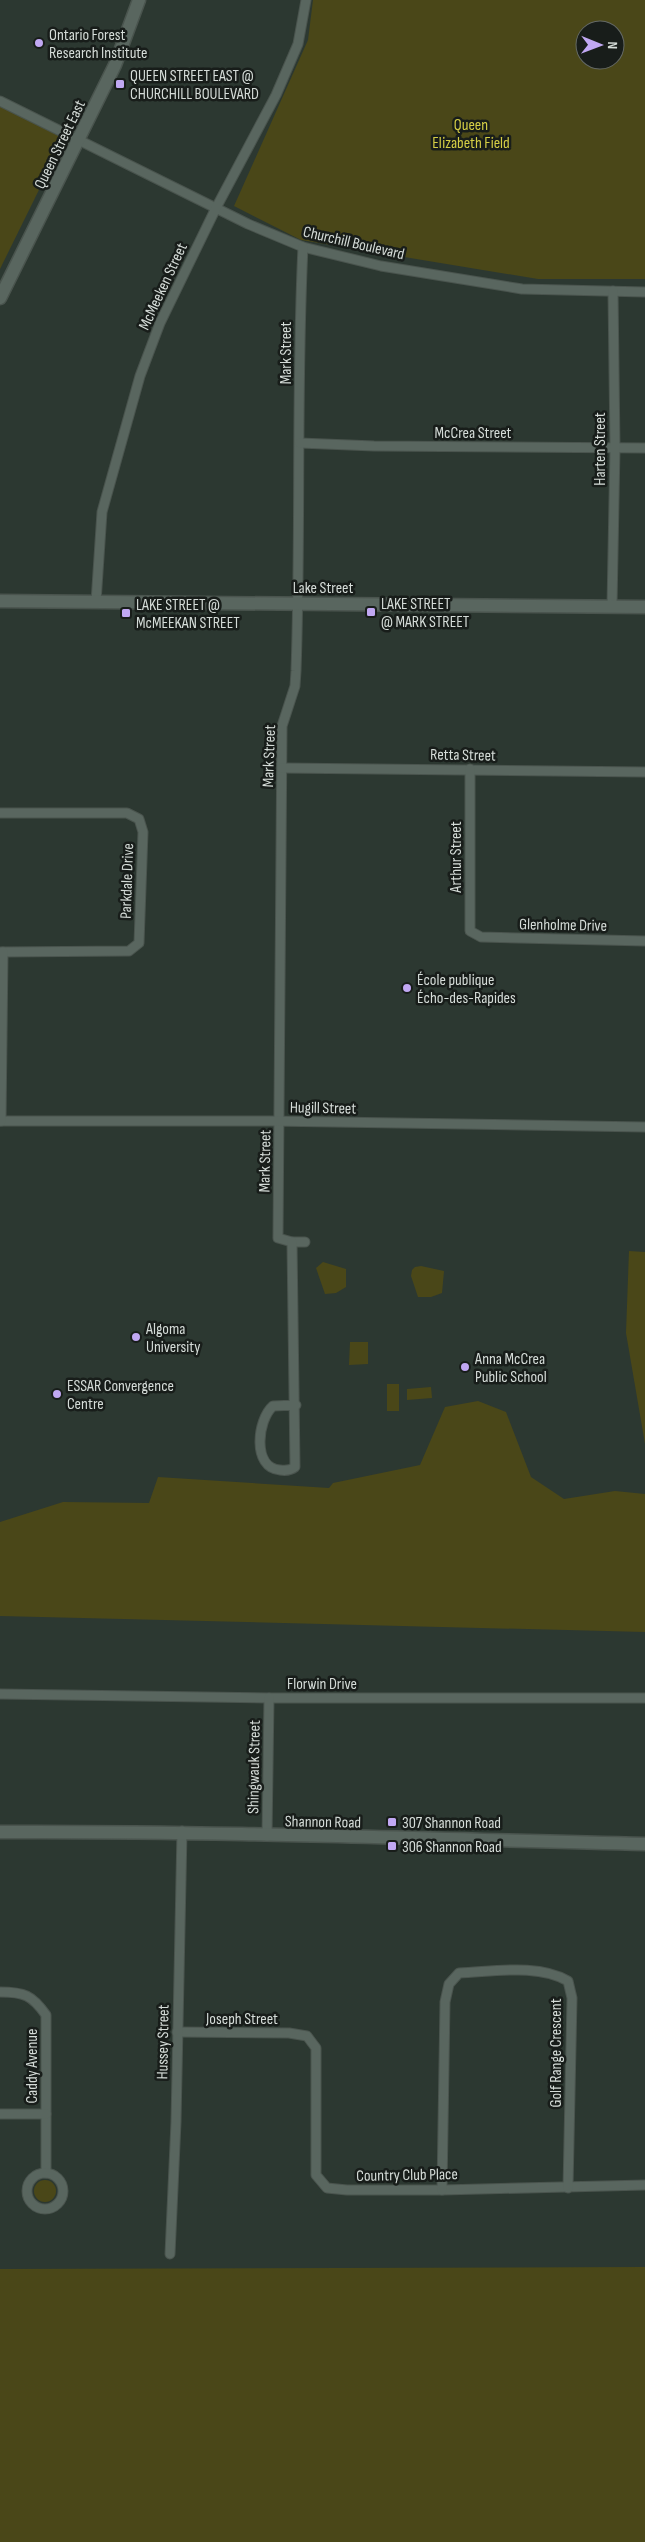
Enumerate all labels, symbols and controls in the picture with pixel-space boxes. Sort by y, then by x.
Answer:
north arrow [575,20,625,70]
place label: Ontario Forest Research Institute [49,26,148,63]
marker: Ontario Forest Research Institute [33,37,45,49]
text: N [604,41,621,49]
place label: QUEEN STREET EAST @ CHURCHILL BOULEVARD [130,67,259,104]
marker: QUEEN STREET EAST @ CHURCHILL BOULEVARD [114,78,126,90]
street label: Queen Street East [31,97,90,192]
park label: Queen Elizabeth Field [432,116,510,153]
street label: Churchill Boulevard [301,223,406,264]
street label: McMeeken Street [135,240,192,333]
street label: Mark Street [277,322,296,384]
street label: Harten Street [591,412,610,486]
street label: McCrea Street [435,424,512,443]
street label: Lake Street [293,579,353,598]
place label: LAKE STREET @ MARK STREET [381,595,470,632]
place label: LAKE STREET @ McMEEKAN STREET [136,596,240,633]
marker: LAKE STREET @ MARK STREET [365,606,377,618]
marker: LAKE STREET @ McMEEKAN STREET [120,607,132,619]
street label: Mark Street [259,724,280,788]
street label: Retta Street [430,745,496,766]
street label: Arthur Street [447,821,466,894]
street label: Parkdale Drive [117,843,138,919]
street label: Glenholme Drive [519,915,607,936]
place label: École publique Écho-des-Rapides [417,971,516,1008]
marker: École publique Écho-des-Rapides [401,982,413,994]
street label: Hugill Street [290,1098,356,1119]
street label: Mark Street [255,1129,276,1193]
place label: Algoma University [145,1320,200,1357]
marker: Algoma University [130,1331,142,1343]
place label: Anna McCrea Public School [474,1350,547,1387]
marker: Anna McCrea Public School [459,1361,471,1373]
place label: ESSAR Convergence Centre [67,1377,174,1414]
marker: ESSAR Convergence Centre [51,1388,63,1400]
street label: Florwin Drive [287,1675,357,1694]
street label: Shingwauk Street [244,1720,265,1814]
street label: Shannon Road [285,1812,361,1833]
place label: 307 Shannon Road [402,1814,501,1833]
marker: 307 Shannon Road [386,1816,398,1828]
place label: 306 Shannon Road [402,1838,502,1857]
marker: 306 Shannon Road [386,1840,398,1852]
street label: Golf Range Crescent [547,1998,566,2108]
street label: Hussey Street [153,2004,174,2080]
street label: Joseph Street [205,2010,278,2029]
street label: Caddy Avenue [23,2029,42,2103]
street label: Country Club Place [356,2165,458,2186]

